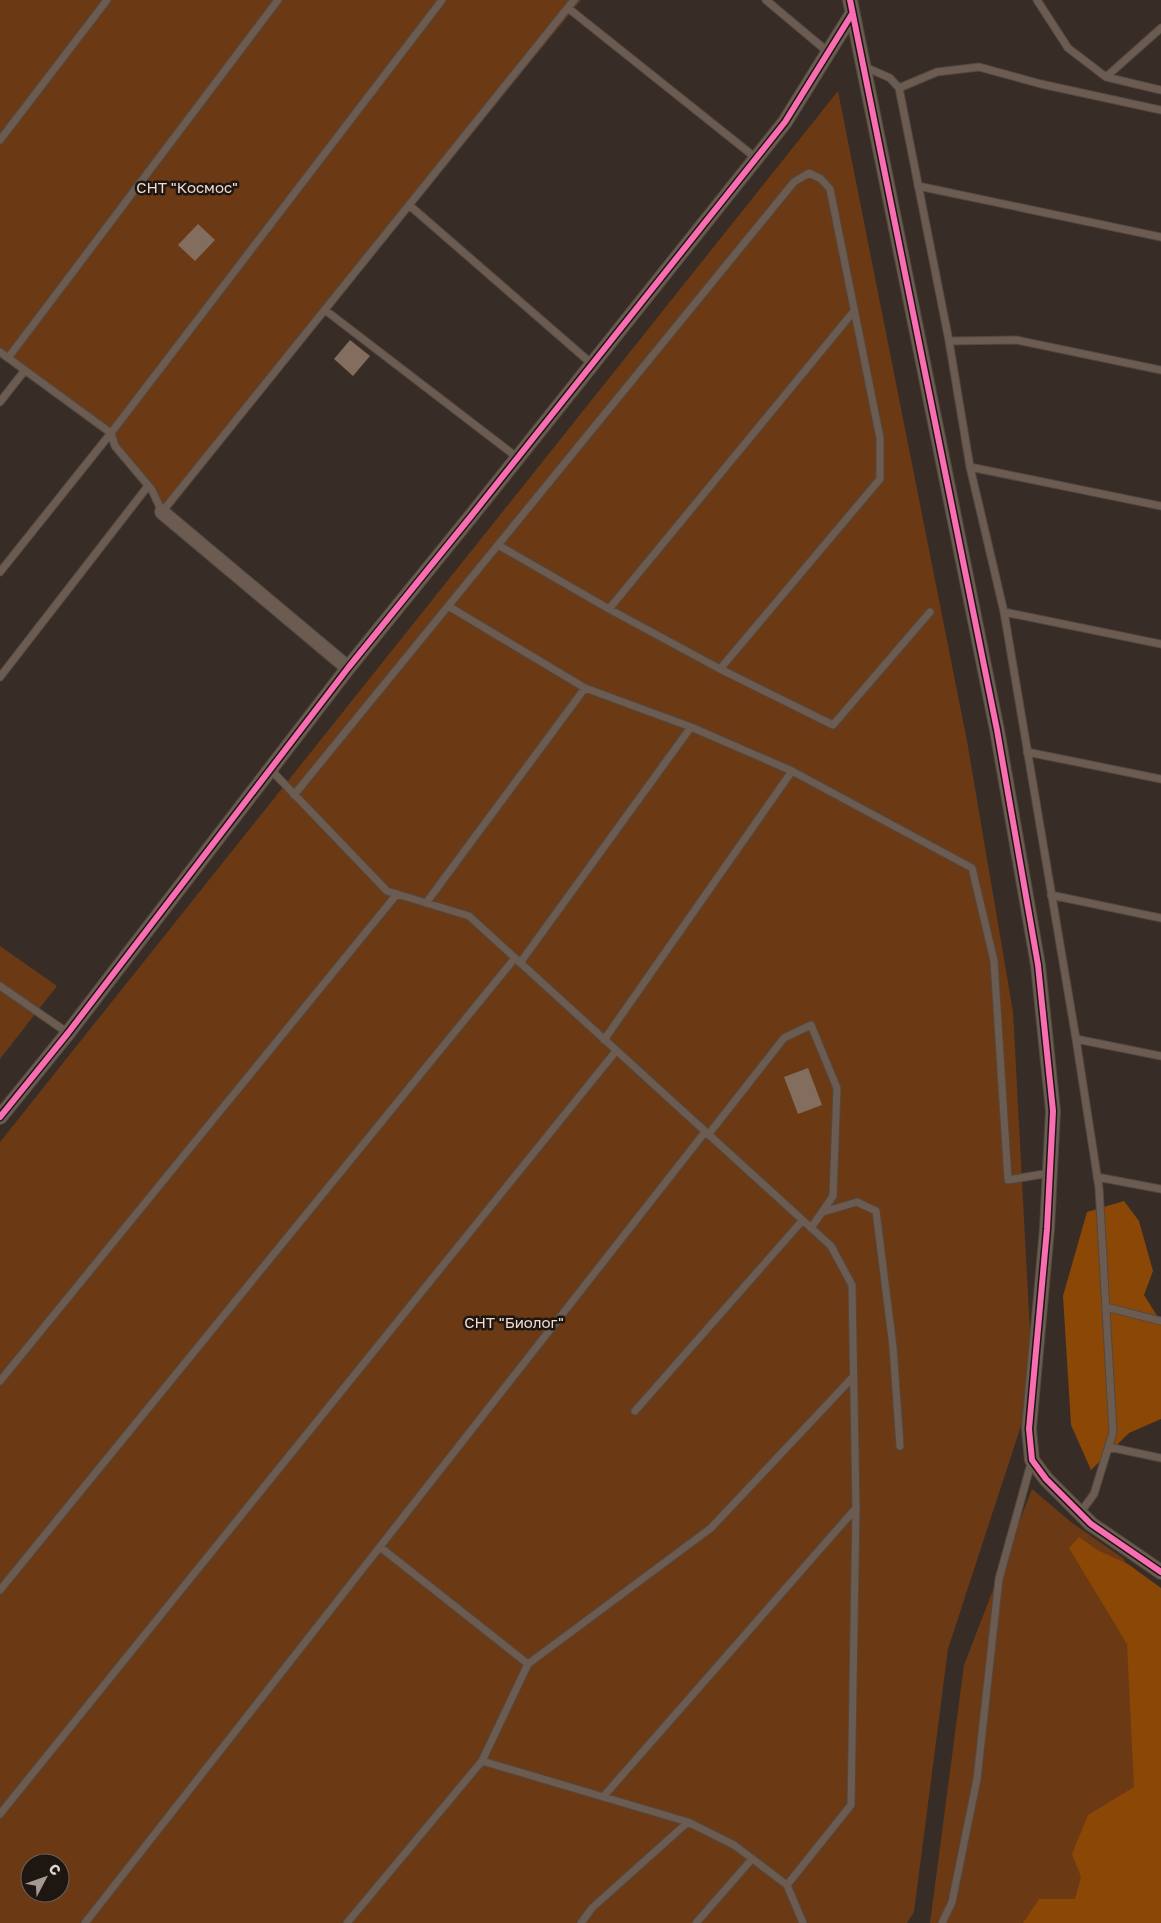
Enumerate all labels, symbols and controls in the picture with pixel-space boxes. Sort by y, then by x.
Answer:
park label: СНТ "Космос" [136,178,238,196]
park label: СНТ "Биолог" [464,1313,564,1331]
north arrow [20,1853,70,1903]
text: С [46,1860,65,1879]

